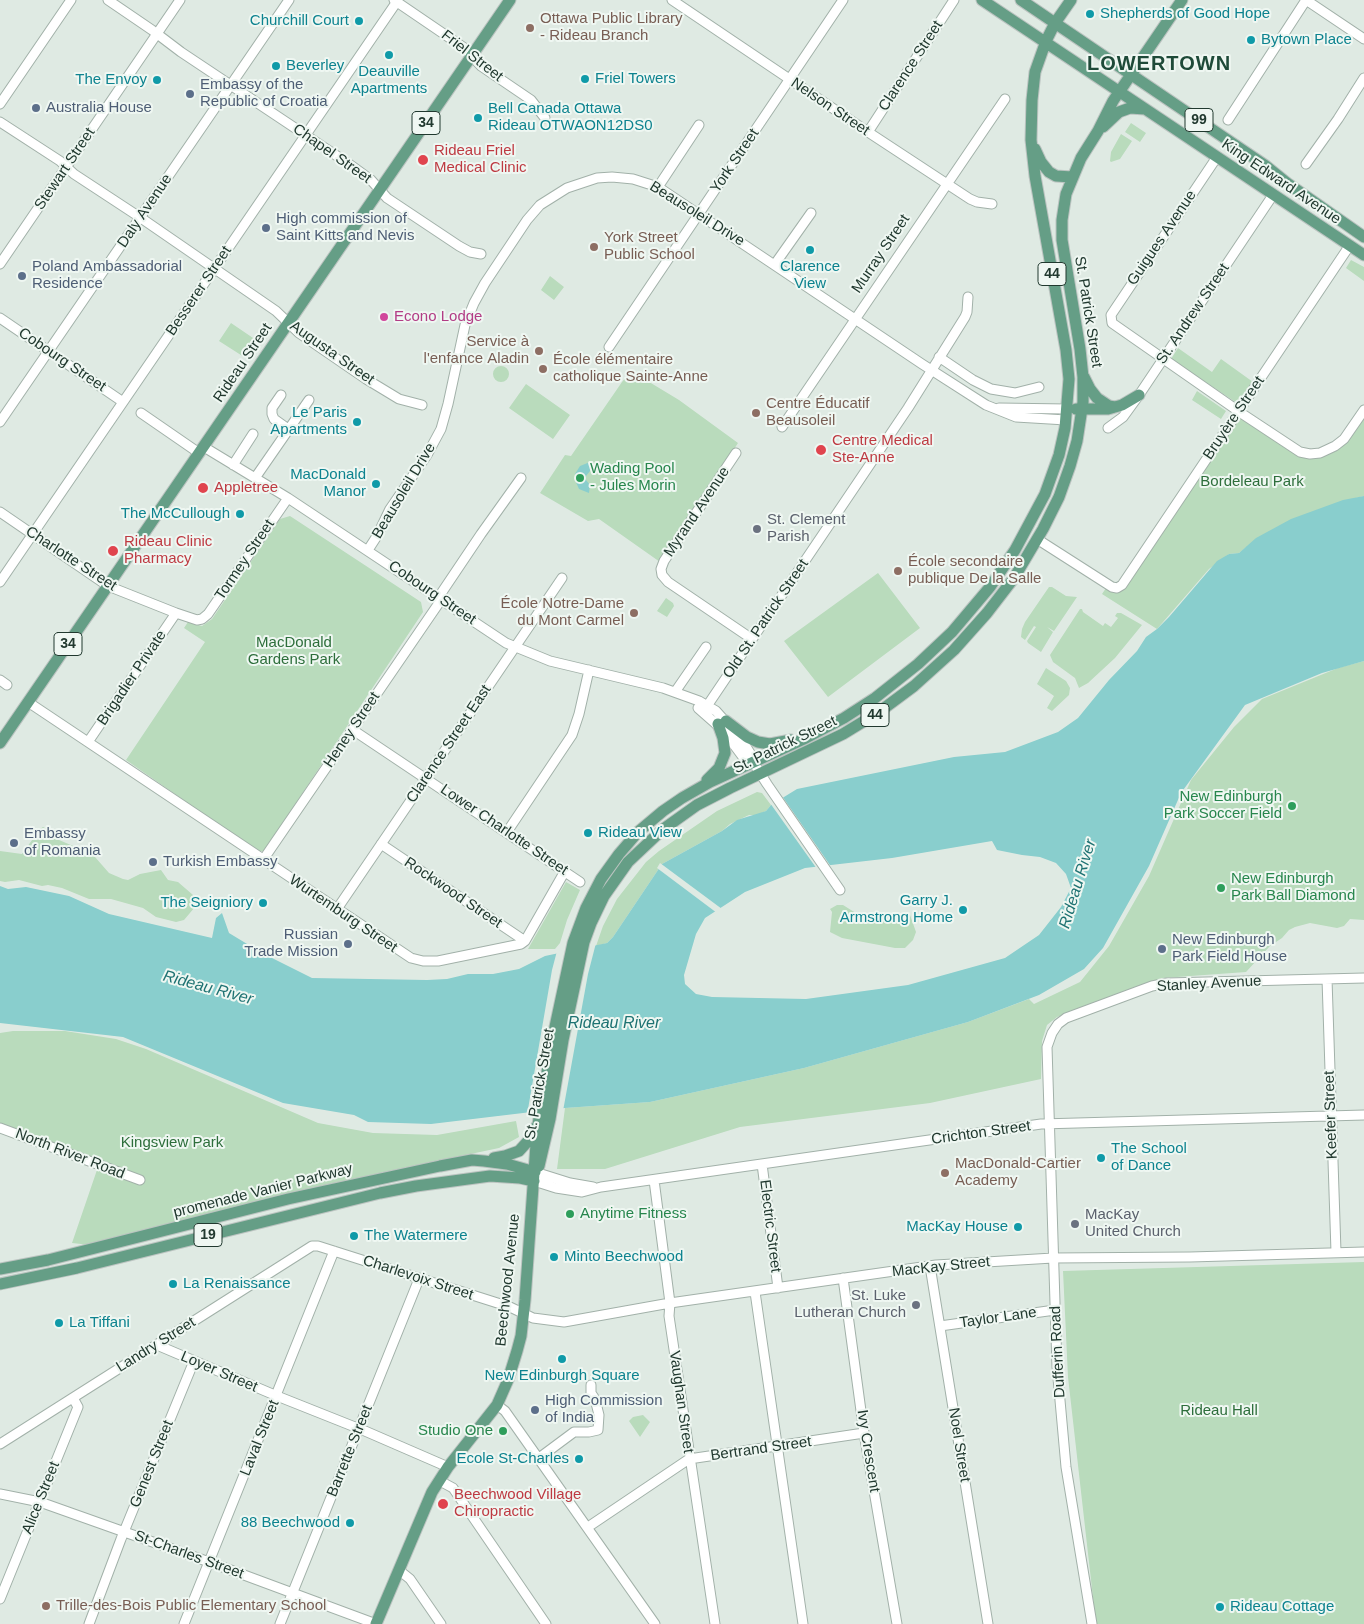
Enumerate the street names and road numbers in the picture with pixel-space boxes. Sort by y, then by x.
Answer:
street label: Clarence Street [875,17,947,115]
street label: Friel Street [438,26,506,86]
street label: Nelson Street [787,74,873,140]
road number: 99 [1185,108,1213,132]
road number: 34 [412,112,440,134]
street label: Chapel Street [289,120,375,188]
street label: Stewart Street [31,125,99,213]
street label: York Street [707,125,763,197]
street label: King Edward Avenue [1218,135,1344,229]
street label: Daly Avenue [114,171,176,251]
street label: Beausoleil Drive [646,178,748,250]
street label: Guigues Avenue [1124,187,1200,289]
street label: Murray Street [848,211,914,297]
street label: Besserer Street [162,243,236,339]
street label: St. Patrick Street [1070,255,1106,369]
street label: St. Andrew Street [1153,260,1233,368]
road number: 44 [1038,262,1066,286]
street label: Augusta Street [286,317,378,389]
street label: Rideau Street [210,320,276,406]
street label: Cobourg Street [15,324,109,396]
street label: Bruyère Street [1199,373,1269,463]
street label: Beausoleil Drive [368,440,440,542]
street label: Myrand Avenue [660,464,734,560]
street label: Tormey Street [211,516,279,604]
street label: Charlotte Street [22,523,120,595]
street label: Old St. Patrick Street [719,556,813,682]
street label: Cobourg Street [385,557,479,629]
street label: Brigadier Private [94,627,170,729]
road number: 34 [54,633,82,656]
street label: Clarence Street East [403,682,495,806]
street label: Heney Street [320,689,384,771]
road number: 44 [861,704,889,726]
street label: St. Patrick Street [730,712,840,778]
street label: Lower Charlotte Street [437,781,571,879]
street label: Rockwood Street [401,854,505,932]
street label: Wurtemburg Street [286,871,400,957]
street label: Stanley Avenue [1156,972,1262,996]
street label: St. Patrick Street [521,1027,559,1141]
street label: Keefer Street [1320,1071,1342,1159]
street label: Crichton Street [930,1117,1032,1149]
street label: North River Road [13,1125,127,1183]
street label: promenade Vanier Parkway [172,1160,354,1222]
street label: Electric Street [755,1179,785,1273]
street label: Beechwood Avenue [492,1213,524,1347]
road number: 19 [194,1224,222,1246]
street label: Charlevoix Street [361,1252,475,1304]
street label: MacKay Street [891,1253,991,1281]
street label: Taylor Lane [958,1304,1038,1332]
street label: Dufferin Road [1047,1305,1069,1399]
street label: Landry Street [113,1314,199,1376]
street label: Loyer Street [178,1348,260,1396]
street label: Vaughan Street [665,1350,697,1454]
street label: Laval Street [237,1398,283,1478]
street label: Barrette Street [323,1402,377,1500]
street label: Noel Street [944,1407,974,1483]
street label: Ivy Crescent [853,1408,883,1494]
street label: Genest Street [126,1418,178,1510]
street label: Bertrand Street [709,1433,813,1465]
street label: Alice Street [18,1459,64,1537]
street label: St-Charles Street [132,1527,246,1583]

